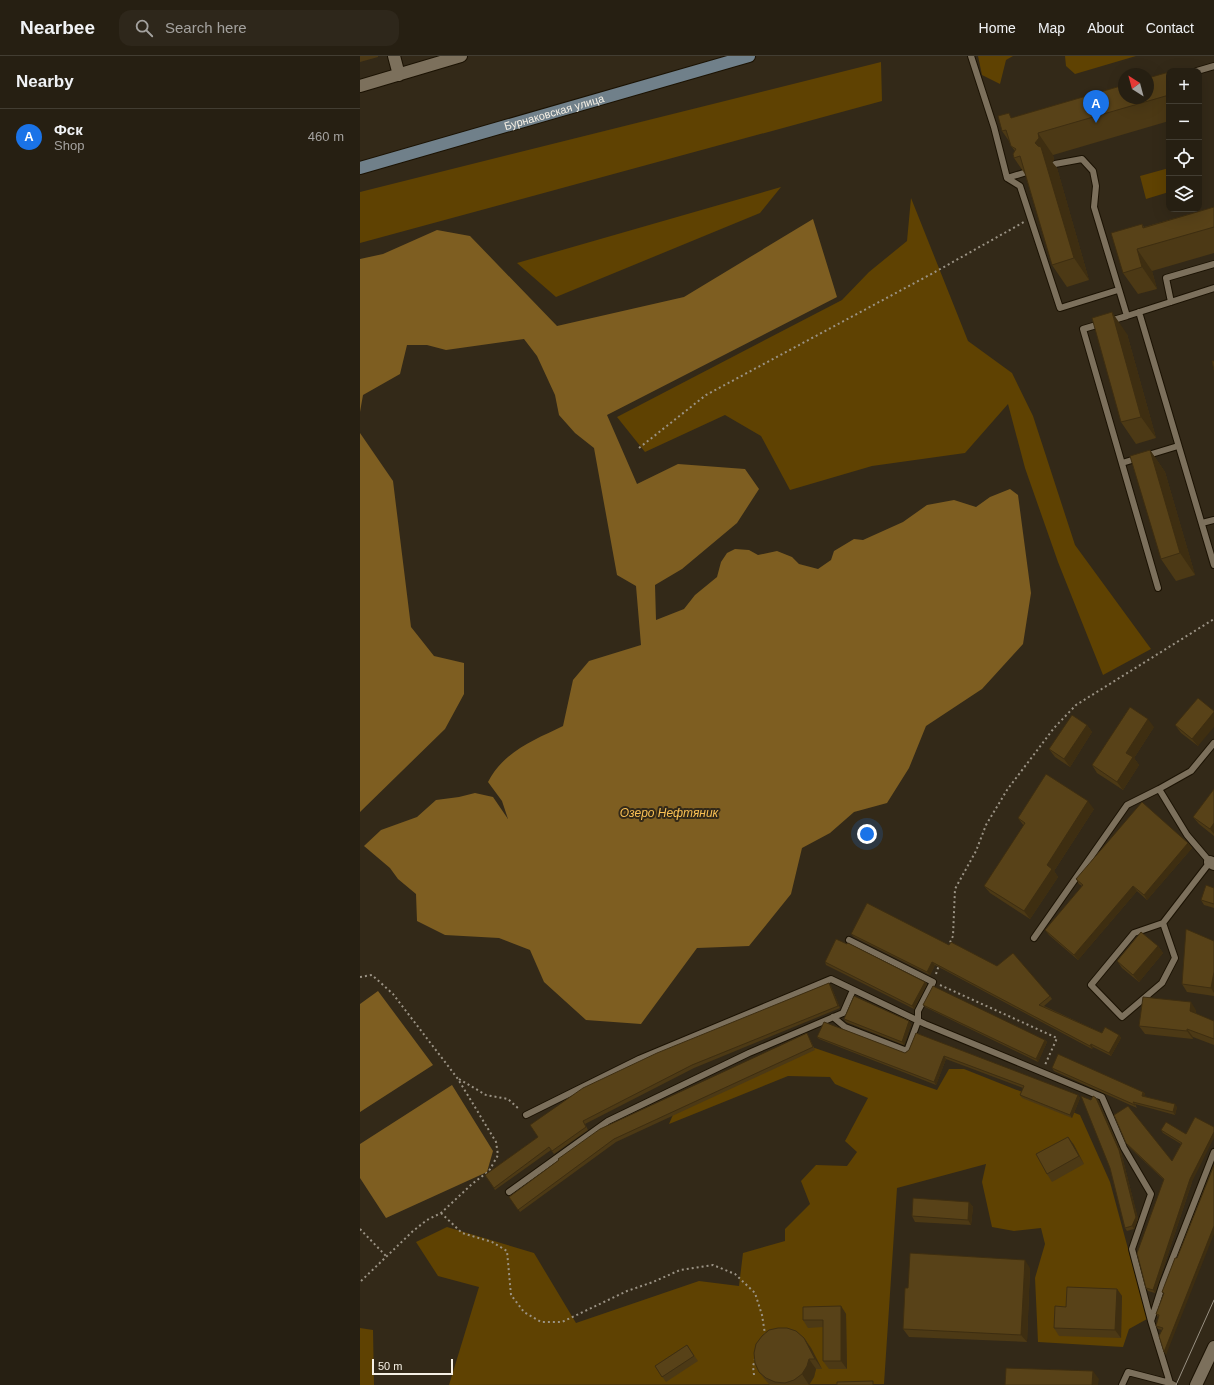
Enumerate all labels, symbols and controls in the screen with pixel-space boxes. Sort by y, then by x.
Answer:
search box [119,10,399,46]
text: Nearbee [20,17,95,38]
icon: search [133,17,155,39]
text: Search here [165,19,247,36]
text: Home [979,20,1016,36]
text: Map [1038,20,1065,36]
text: About [1087,20,1124,36]
text: Contact [1146,20,1194,36]
north arrow [1118,68,1154,104]
map controls [1166,68,1202,212]
button: + [1166,68,1202,104]
text: Nearby [16,72,74,91]
pin: A [1083,90,1109,123]
street label: Бурнаковская улица [503,92,606,132]
button: − [1166,104,1202,140]
text: Фск [54,121,83,138]
text: A [24,129,34,144]
text: 460 m [308,129,344,144]
text: Shop [54,138,84,153]
button: locate [1166,140,1202,176]
button: layers [1166,176,1202,212]
water label: Озеро Нефтяник [620,806,720,820]
your location [857,824,877,844]
scale bar [372,1357,453,1376]
text: 50 m [378,1360,402,1372]

